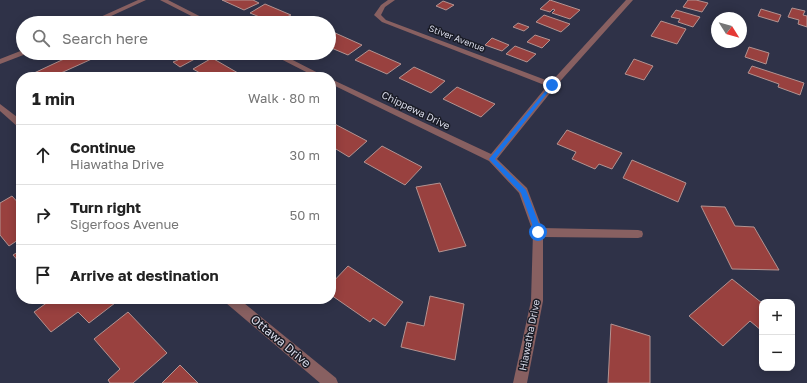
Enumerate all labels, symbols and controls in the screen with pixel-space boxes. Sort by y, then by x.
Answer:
north arrow [711,12,747,48]
search box [16,16,336,60]
street label: Stiver Avenue [427,22,487,54]
icon: search [30,27,52,49]
text: Search here [62,29,148,47]
route end [543,76,561,94]
text: 1 min [32,88,75,109]
street label: Chippewa Drive [380,88,452,132]
text: Walk · 80 m [248,90,320,106]
text: Continue [70,138,136,156]
icon: ahead [32,144,54,166]
text: 30 m [290,147,320,163]
text: Hiawatha Drive [70,156,164,172]
text: Turn right [70,198,141,216]
icon: right [32,204,54,226]
text: 50 m [290,207,320,223]
text: Sigerfoos Avenue [70,216,179,232]
route start [529,223,547,241]
icon: arrive [32,264,54,286]
text: Arrive at destination [70,266,219,284]
street label: Hiawatha Drive [516,298,542,372]
map controls [759,299,795,371]
button: + [759,299,795,335]
street label: Ottawa Drive [248,311,314,371]
button: − [759,335,795,371]

